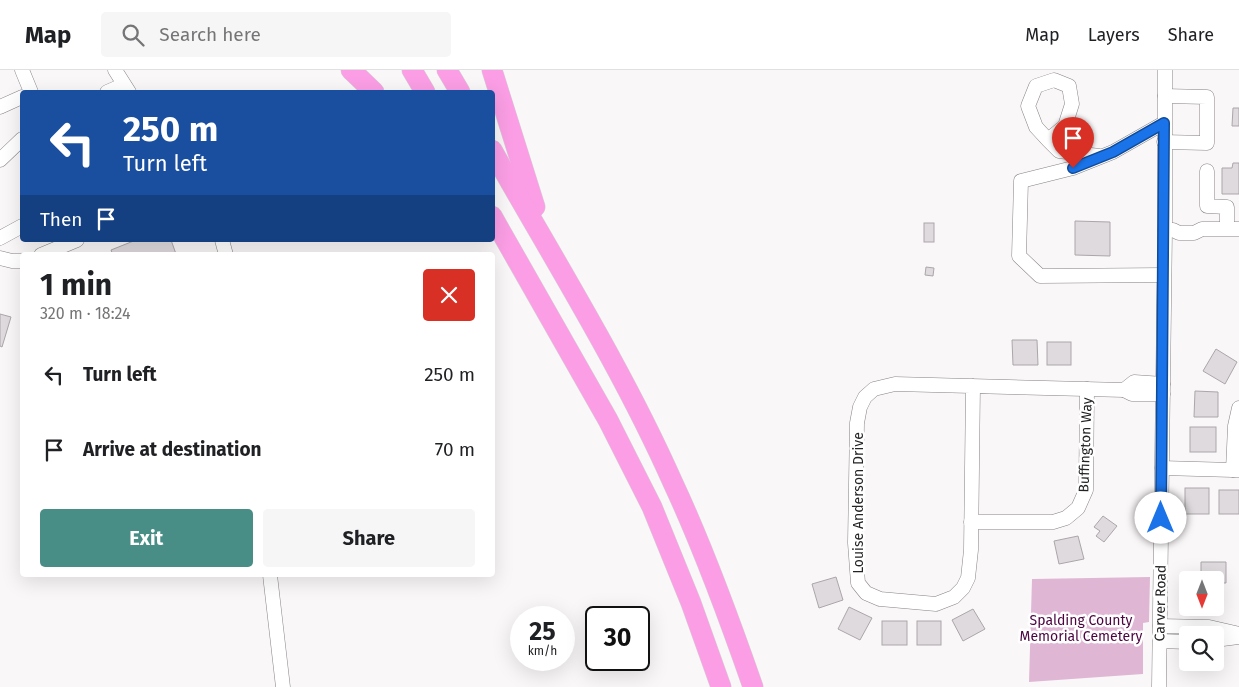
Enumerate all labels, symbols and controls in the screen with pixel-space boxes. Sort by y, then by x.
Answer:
search box [101,12,451,57]
text: Map [25,21,71,49]
icon: search [119,21,147,49]
text: Search here [159,23,261,46]
text: Map [1025,24,1060,46]
text: Layers [1088,24,1140,46]
text: Share [1168,24,1214,46]
text: 250 m [123,108,218,150]
icon: left [40,110,105,175]
pin [1052,117,1094,168]
icon: arrive [1059,124,1087,152]
text: Turn left [123,150,207,177]
icon: arrive [92,205,120,233]
text: Then [40,208,82,231]
text: 1 min [40,267,112,303]
button: close [423,269,475,321]
text: 320 m · 18:24 [40,304,131,323]
icon: left [40,361,68,389]
text: Turn left [83,363,157,386]
text: 250 m [424,363,475,386]
street label: Buffington Way [1075,397,1096,493]
street label: Louise Anderson Drive [850,432,867,574]
icon: arrive [40,436,68,464]
text: Arrive at destination [83,438,262,461]
text: 70 m [435,438,475,461]
position arrow [1134,491,1186,543]
button: Exit [40,509,253,567]
button: Share [263,509,475,567]
street label: Carver Road [1151,565,1170,641]
north arrow [1179,571,1224,616]
map controls [1179,571,1224,671]
speed limit sign: 30 [585,606,650,671]
park label: Spalding County Memorial Cemetery [1020,612,1143,645]
text: 25 [529,617,556,647]
button: search [1179,626,1224,671]
text: km/h [528,644,557,658]

